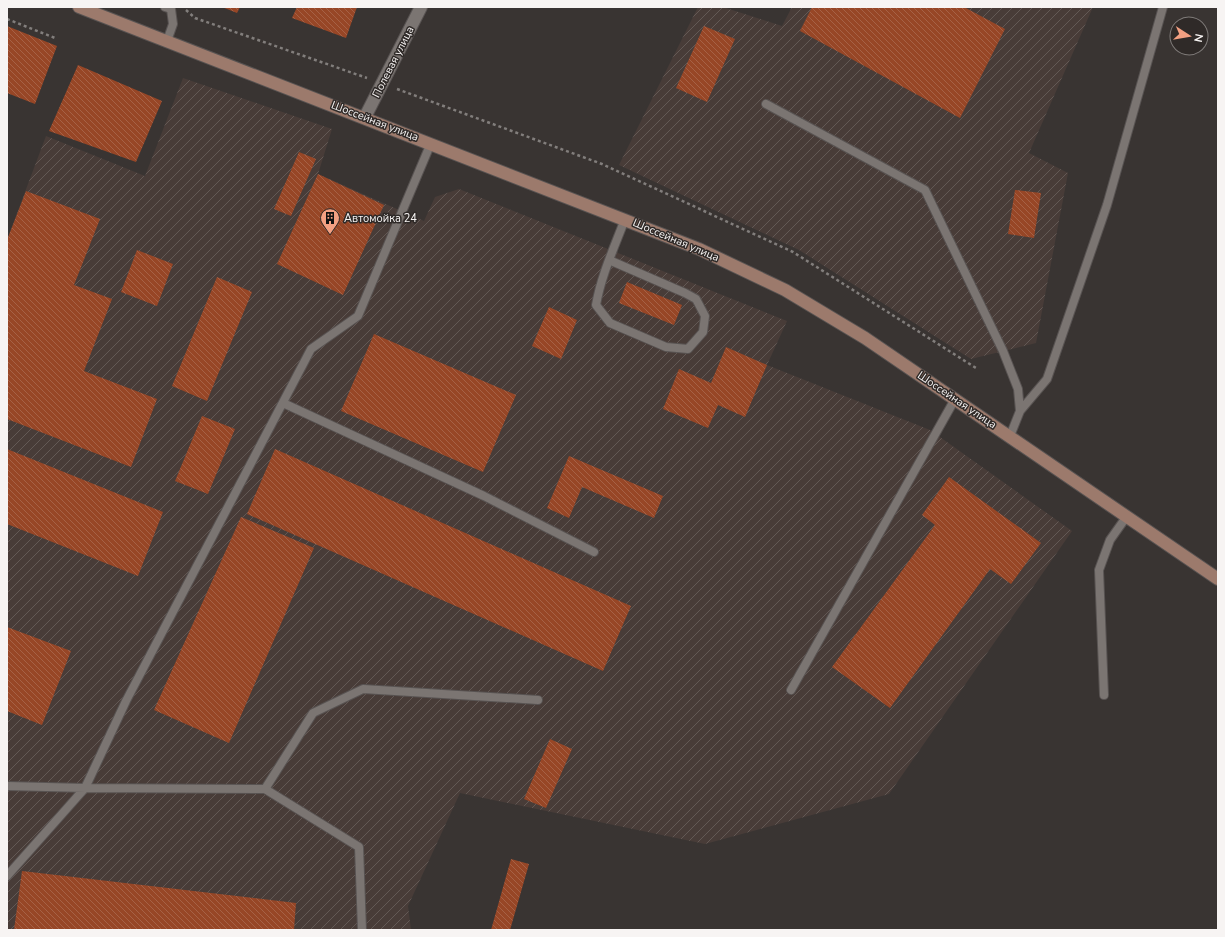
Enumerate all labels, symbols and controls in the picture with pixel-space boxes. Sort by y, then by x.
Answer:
north arrow [1169,16,1209,56]
street label: Полевая улица [369,24,417,100]
text: N [1190,32,1206,44]
street label: Шоссейная улица [329,97,421,145]
building icon: Автомойка 24 [319,207,341,235]
place label: Автомойка 24 [344,211,417,226]
street label: Шоссейная улица [631,215,722,265]
street label: Шоссейная улица [914,368,1000,432]

